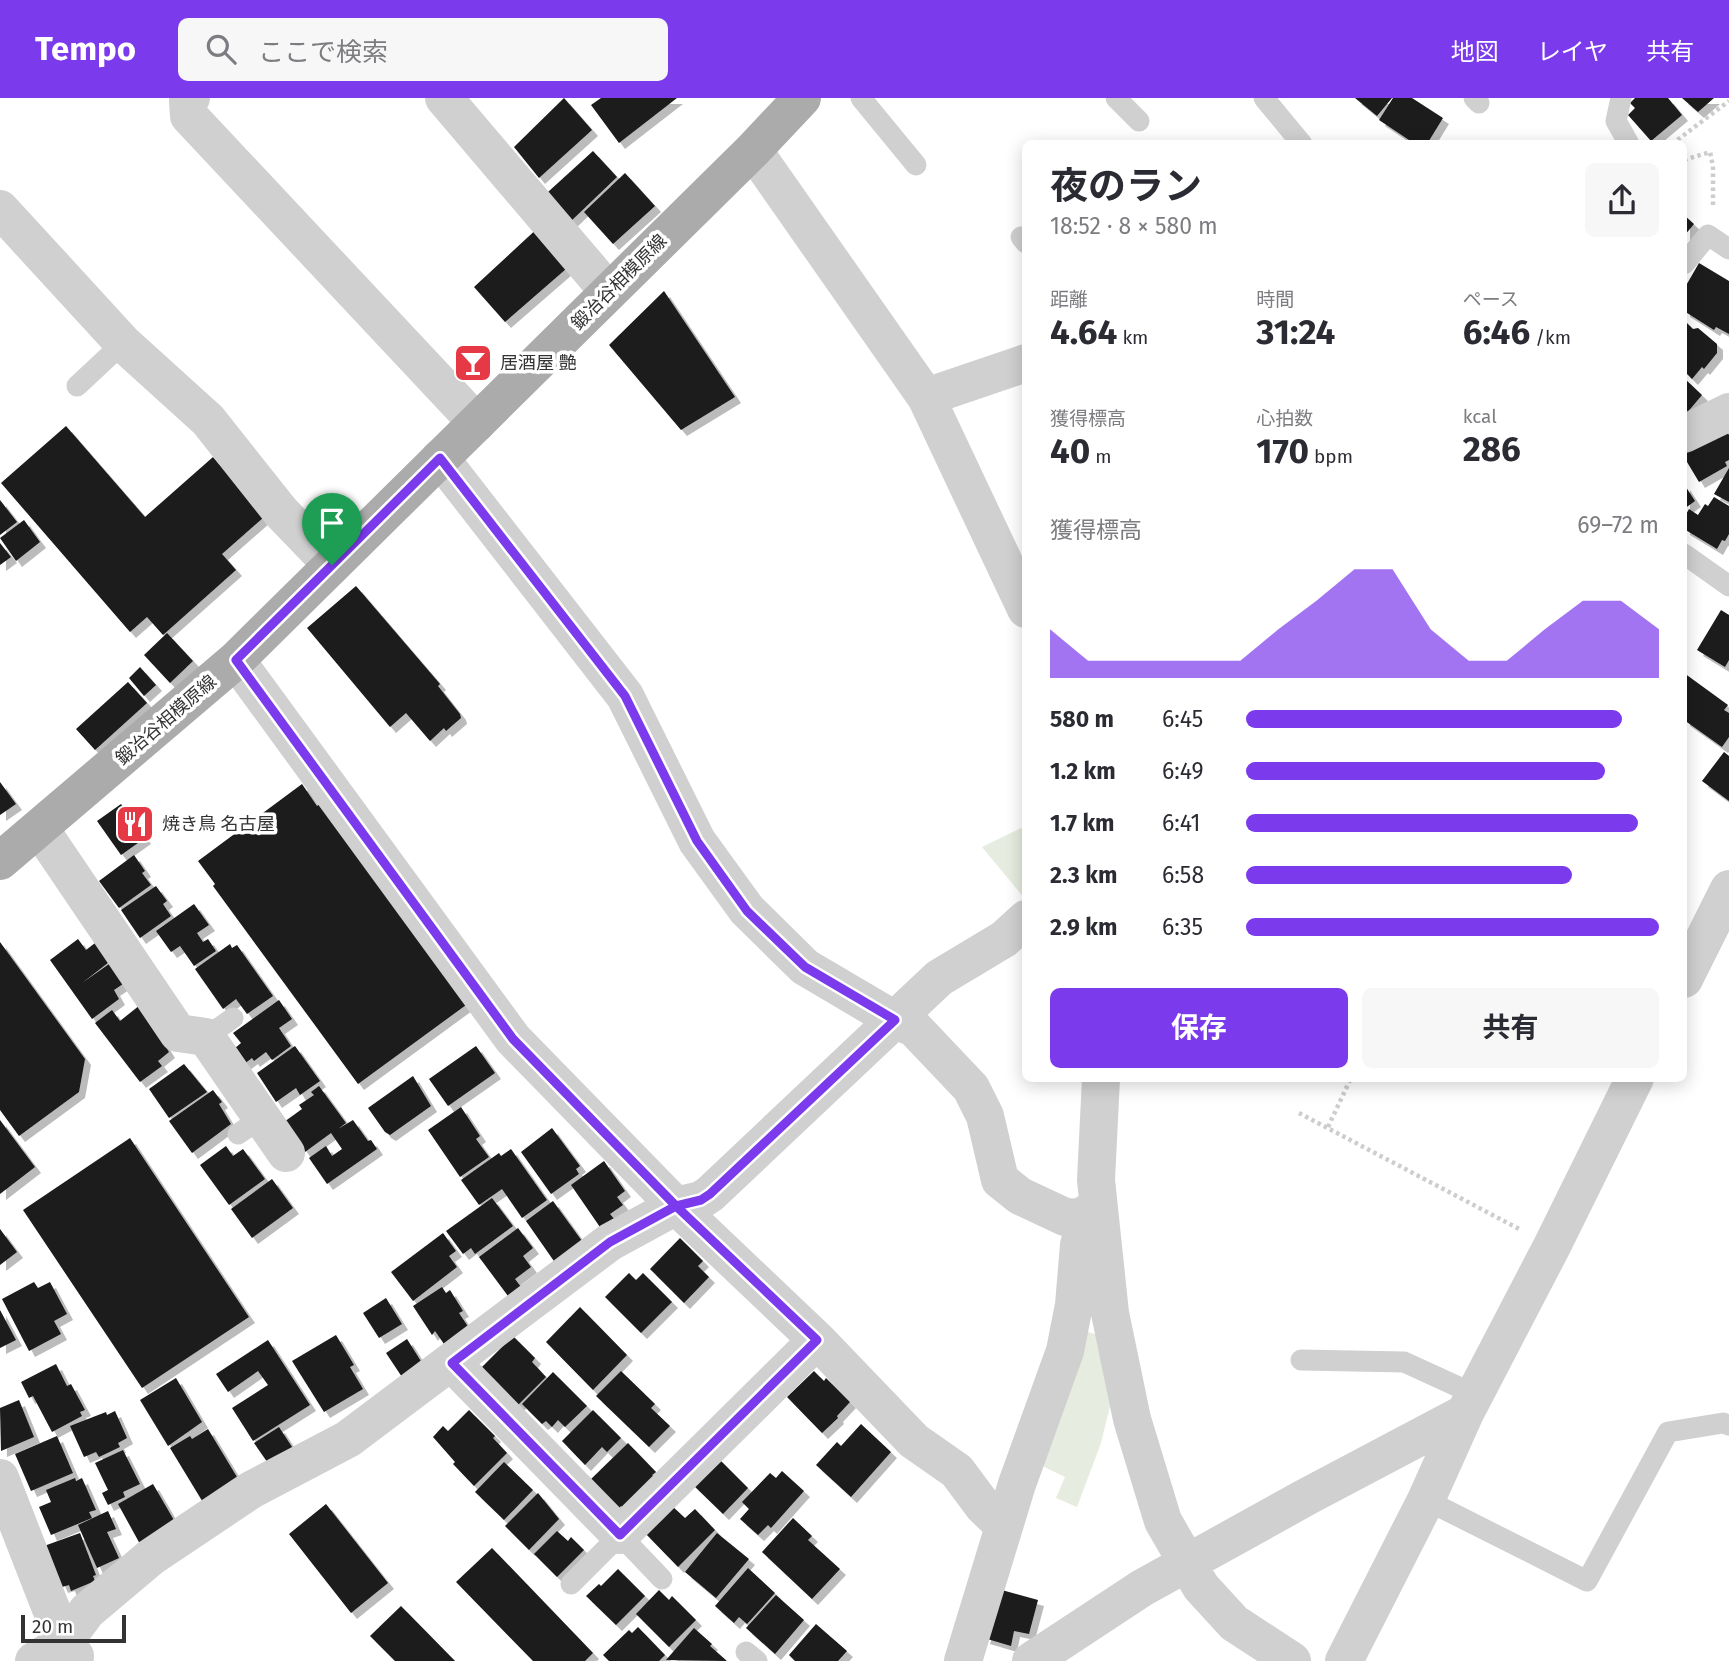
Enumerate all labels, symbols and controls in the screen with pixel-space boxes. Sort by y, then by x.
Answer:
search box [178,18,668,81]
text: Tempo [35,29,136,69]
icon: search [202,30,240,68]
text: ここで検索 [258,37,388,68]
text: 地図 [1451,38,1499,66]
text: レイヤ [1537,38,1608,66]
text: 共有 [1646,38,1694,66]
text: 夜のラン [1050,163,1202,209]
button: share [1585,163,1659,237]
text: 18:52 · 8 × 580 m [1050,212,1218,240]
street label: 鍛冶谷相模原線 [567,230,671,334]
text: 距離 [1050,288,1088,311]
text: 時間 [1256,288,1294,311]
text: ペース [1463,288,1519,311]
text: 4.64 [1050,311,1117,353]
text: 31:24 [1256,311,1335,353]
text: 6:46 [1463,311,1530,353]
text: km [1117,326,1148,349]
text: /km [1530,326,1571,349]
bar icon: 居酒屋 艶 [452,342,494,384]
place label: 居酒屋 艶 [500,352,577,374]
text: kcal [1463,405,1497,428]
text: 獲得標高 [1050,407,1126,430]
text: 心拍数 [1256,407,1313,430]
text: 286 [1463,428,1521,470]
text: 40 [1050,430,1090,472]
text: 170 [1256,430,1309,472]
text: m [1090,445,1112,468]
text: bpm [1309,445,1353,468]
pin [302,493,362,565]
icon: arrive [313,504,351,542]
text: 69–72 m [1577,511,1659,539]
text: 獲得標高 [1050,516,1142,544]
street label: 鍛冶谷相模原線 [111,670,221,770]
text: 580 m [1050,705,1114,733]
text: 6:45 [1162,705,1203,733]
text: 1.2 km [1050,757,1116,785]
text: 6:49 [1162,757,1204,785]
restaurant icon: 焼き鳥 名古屋 [114,803,156,845]
text: 1.7 km [1050,809,1115,837]
text: 6:41 [1162,809,1201,837]
place label: 焼き鳥 名古屋 [162,813,275,835]
text: 2.3 km [1050,861,1117,889]
text: 6:58 [1162,861,1204,889]
text: 2.9 km [1050,913,1117,941]
text: 6:35 [1162,913,1203,941]
button: 保存 [1050,988,1348,1068]
button: 共有 [1362,988,1659,1068]
scale bar [21,1612,126,1644]
text: 20 m [32,1615,73,1638]

